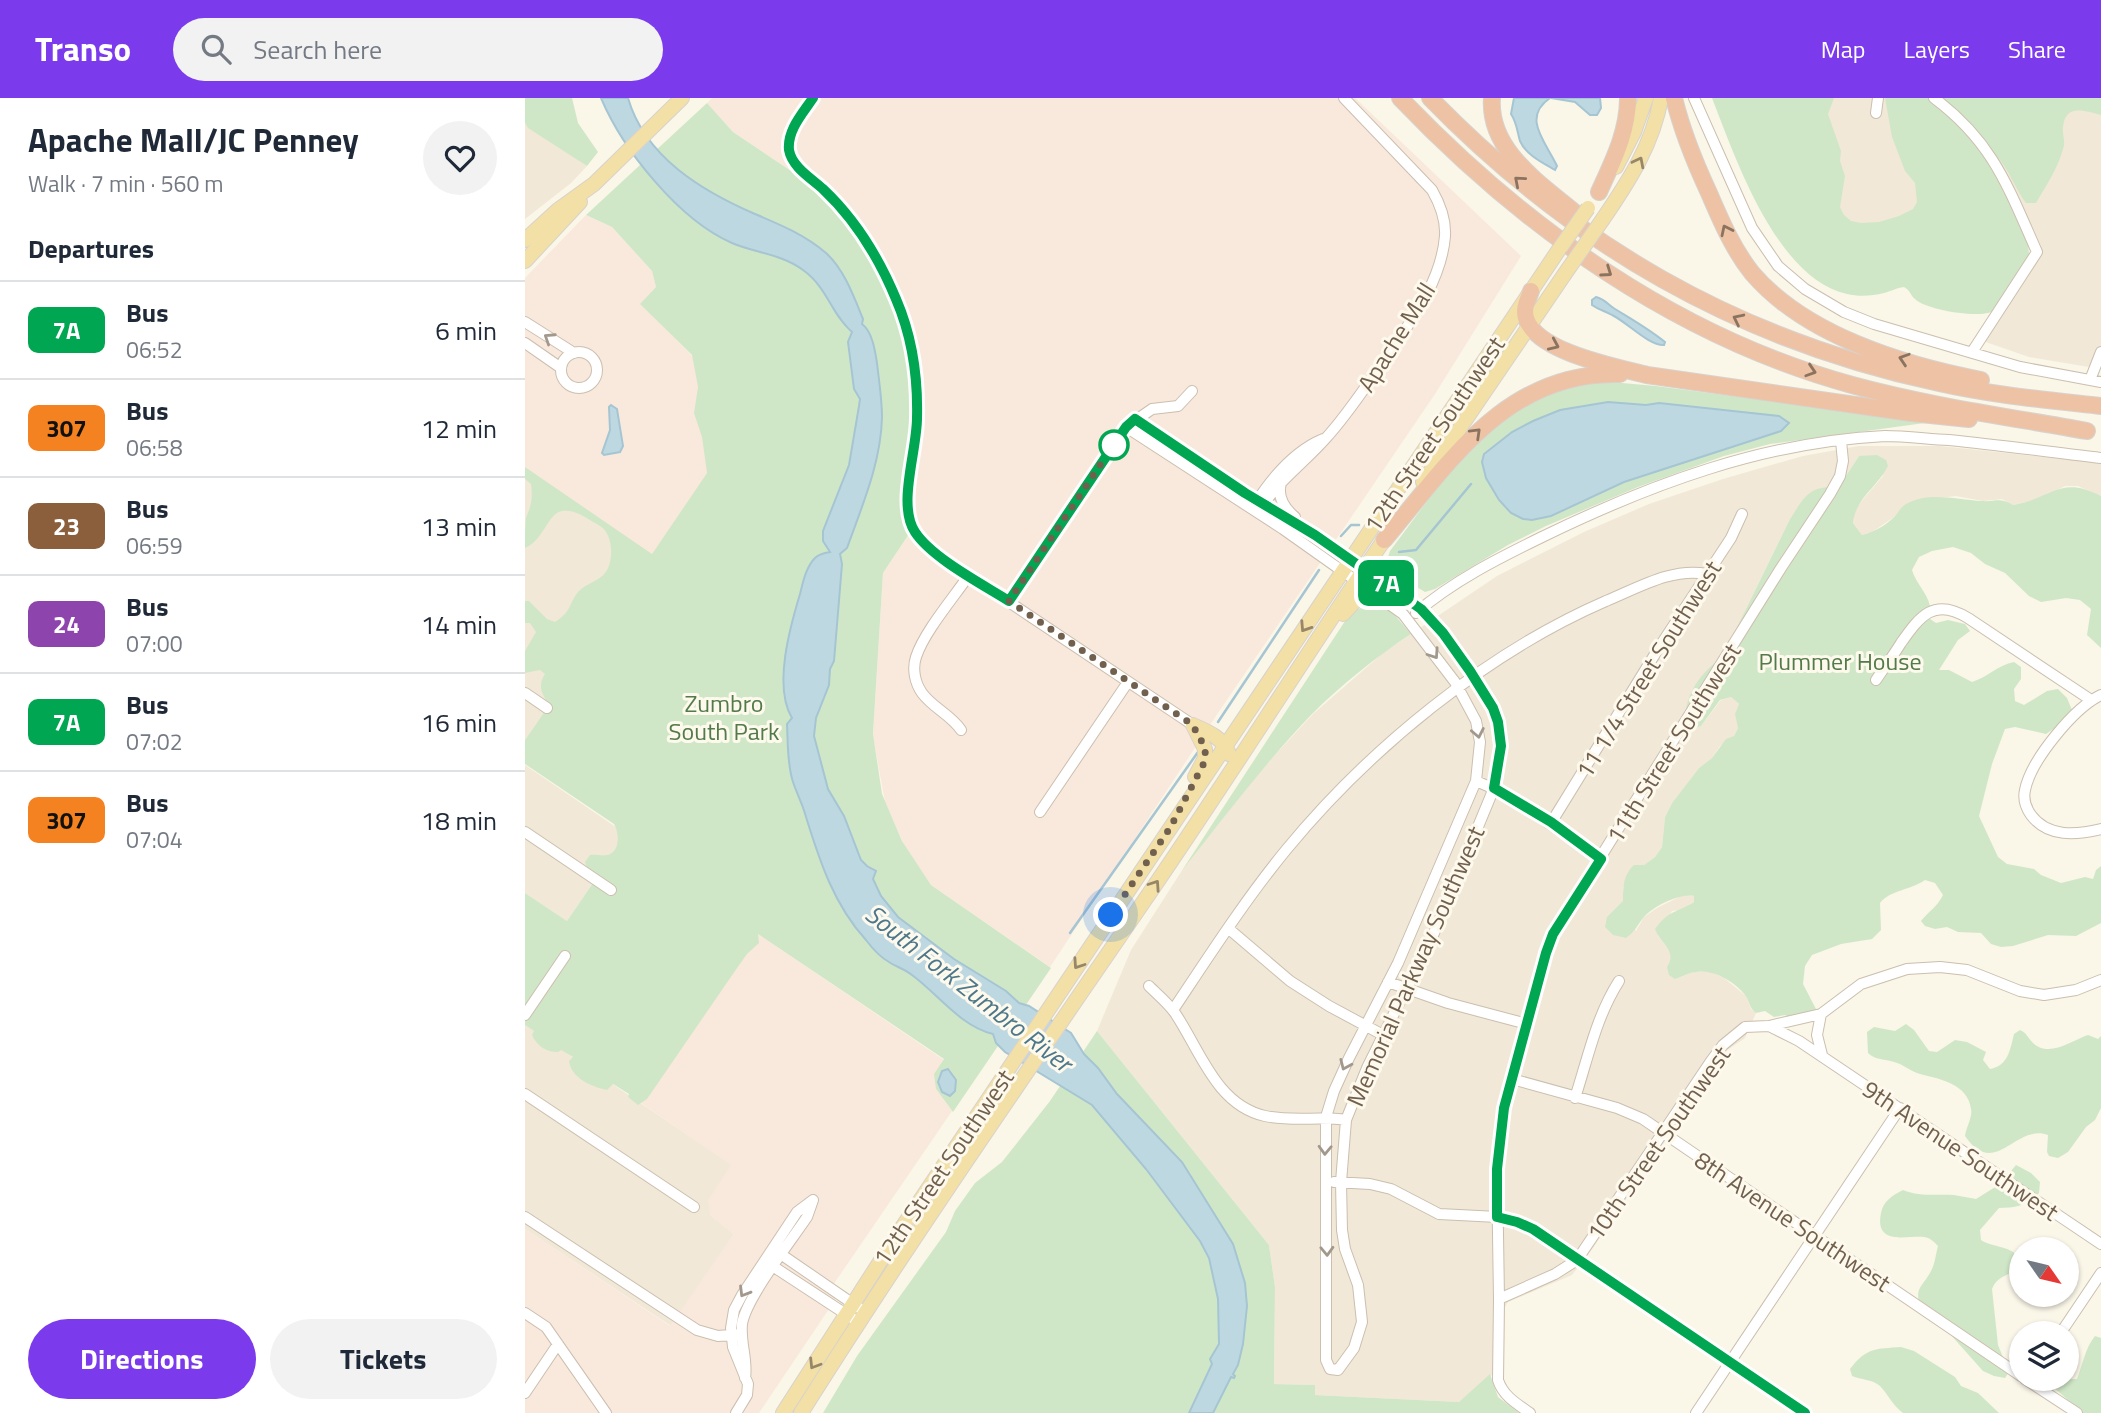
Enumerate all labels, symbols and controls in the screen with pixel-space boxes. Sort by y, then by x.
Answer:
search box [173,18,663,81]
text: Transo [35,24,131,74]
icon: search [197,30,235,68]
text: Search here [253,30,382,69]
text: Map [1821,31,1866,67]
text: Layers [1904,31,1970,67]
text: Share [2008,31,2066,67]
text: Apache Mall/JC Penney [28,115,359,165]
button: heart [423,121,497,195]
one-way arrow [1631,157,1645,169]
text: Walk · 7 min · 560 m [28,166,224,201]
one-way arrow [1514,177,1527,189]
one-way arrow [1720,225,1734,237]
text: Departures [28,229,154,268]
one-way arrow [1599,264,1612,276]
street label: Apache Mall [1348,275,1444,399]
text: Bus [126,293,168,332]
text: 6 min [435,311,497,350]
text: 7A [53,312,80,348]
one-way arrow [1733,313,1745,327]
street label: 12th Street Southwest [1355,328,1514,539]
text: 06:52 [126,332,183,367]
one-way arrow [544,333,557,346]
one-way arrow [1547,337,1559,351]
one-way arrow [1898,353,1910,368]
one-way arrow [1804,363,1816,378]
text: Bus [126,391,168,430]
text: 12 min [421,409,497,448]
text: 307 [46,410,87,446]
one-way arrow [1468,428,1481,441]
text: 06:58 [126,430,183,465]
unlabelled marker [1099,430,1129,460]
text: Bus [126,489,168,528]
text: 13 min [421,507,497,546]
text: 23 [53,508,80,544]
text: 06:59 [126,528,183,563]
street label: 11 1/4 Street Southwest [1566,553,1730,785]
line badge: 7A [1355,560,1417,606]
text: 7A [1372,565,1400,601]
text: Bus [126,587,168,626]
text: 14 min [421,605,497,644]
text: 24 [53,606,80,642]
one-way arrow [1300,619,1313,632]
text: 07:00 [126,626,183,661]
street label: 11th Street Southwest [1597,635,1750,850]
park label: Plummer House [1758,643,1922,679]
one-way arrow [1426,646,1438,659]
text: Bus [126,685,168,724]
park label: Zumbro South Park [669,685,780,749]
text: 16 min [421,703,497,742]
text: 7A [53,704,80,740]
text: 07:02 [126,724,183,759]
one-way arrow [1470,727,1485,739]
text: Bus [126,783,168,822]
text: 18 min [421,801,497,840]
text: 307 [46,802,87,838]
street label: Memorial Parkway Southwest [1337,819,1493,1112]
text: 07:04 [126,822,183,857]
one-way arrow [1146,880,1159,893]
water label: South Fork Zumbro River [857,895,1083,1083]
your location [1093,897,1128,932]
one-way arrow [1074,956,1086,969]
street label: 10th Street Southwest [1577,1038,1739,1248]
one-way arrow [1339,1058,1353,1071]
street label: 12th Street Southwest [864,1061,1023,1272]
street label: 9th Avenue Southwest [1856,1071,2067,1230]
street label: 8th Avenue Southwest [1688,1142,1899,1301]
one-way arrow [1318,1144,1333,1155]
north arrow [2009,1237,2079,1307]
map controls [2009,1237,2079,1391]
one-way arrow [1319,1245,1334,1256]
one-way arrow [739,1285,752,1298]
button: Directions [28,1319,256,1399]
button: Tickets [270,1319,497,1399]
button: layers [2009,1321,2079,1391]
one-way arrow [810,1356,823,1369]

